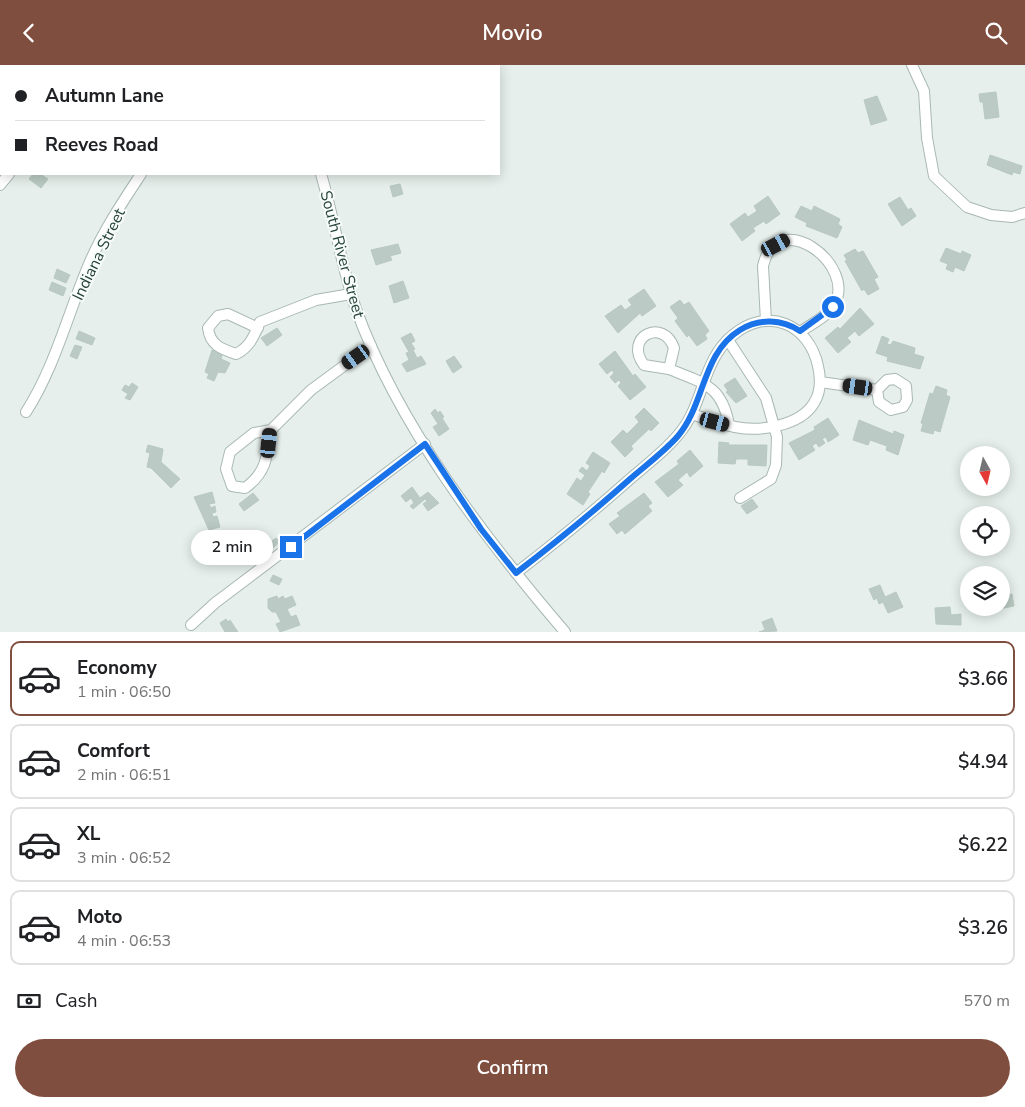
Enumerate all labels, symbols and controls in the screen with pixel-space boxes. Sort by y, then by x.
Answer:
text: Movio [482,18,543,48]
icon: back [15,19,43,47]
icon: search [982,19,1010,47]
text: Autumn Lane [45,83,164,109]
text: Reeves Road [45,132,158,158]
street label: South River Street [314,188,370,321]
street label: Indiana Street [67,204,131,304]
car [759,231,792,259]
route start [822,296,844,318]
car [339,342,372,372]
car [842,377,873,397]
car [698,411,731,433]
car [259,427,278,459]
north arrow [960,446,1010,496]
map controls [960,446,1010,616]
button: locate [960,506,1010,556]
callout: 2 min [191,529,274,565]
text: 2 min [212,536,252,558]
route end [280,536,302,558]
button: layers [960,566,1010,616]
text: Economy [77,655,157,681]
icon: car [17,656,62,701]
text: $3.66 [958,666,1008,692]
text: 1 min · 06:50 [77,681,171,703]
text: Comfort [77,738,150,764]
icon: car [17,739,62,784]
text: $4.94 [958,749,1008,775]
text: 2 min · 06:51 [77,764,171,786]
text: XL [77,821,100,847]
icon: car [17,822,62,867]
text: $6.22 [958,832,1008,858]
text: 3 min · 06:52 [77,847,171,869]
text: Moto [77,904,123,930]
icon: car [17,905,62,950]
text: $3.26 [958,915,1008,941]
text: 4 min · 06:53 [77,930,171,952]
icon: cash [15,987,43,1015]
text: Cash [55,988,97,1014]
text: 570 m [963,990,1010,1012]
button: Confirm [15,1039,1010,1097]

